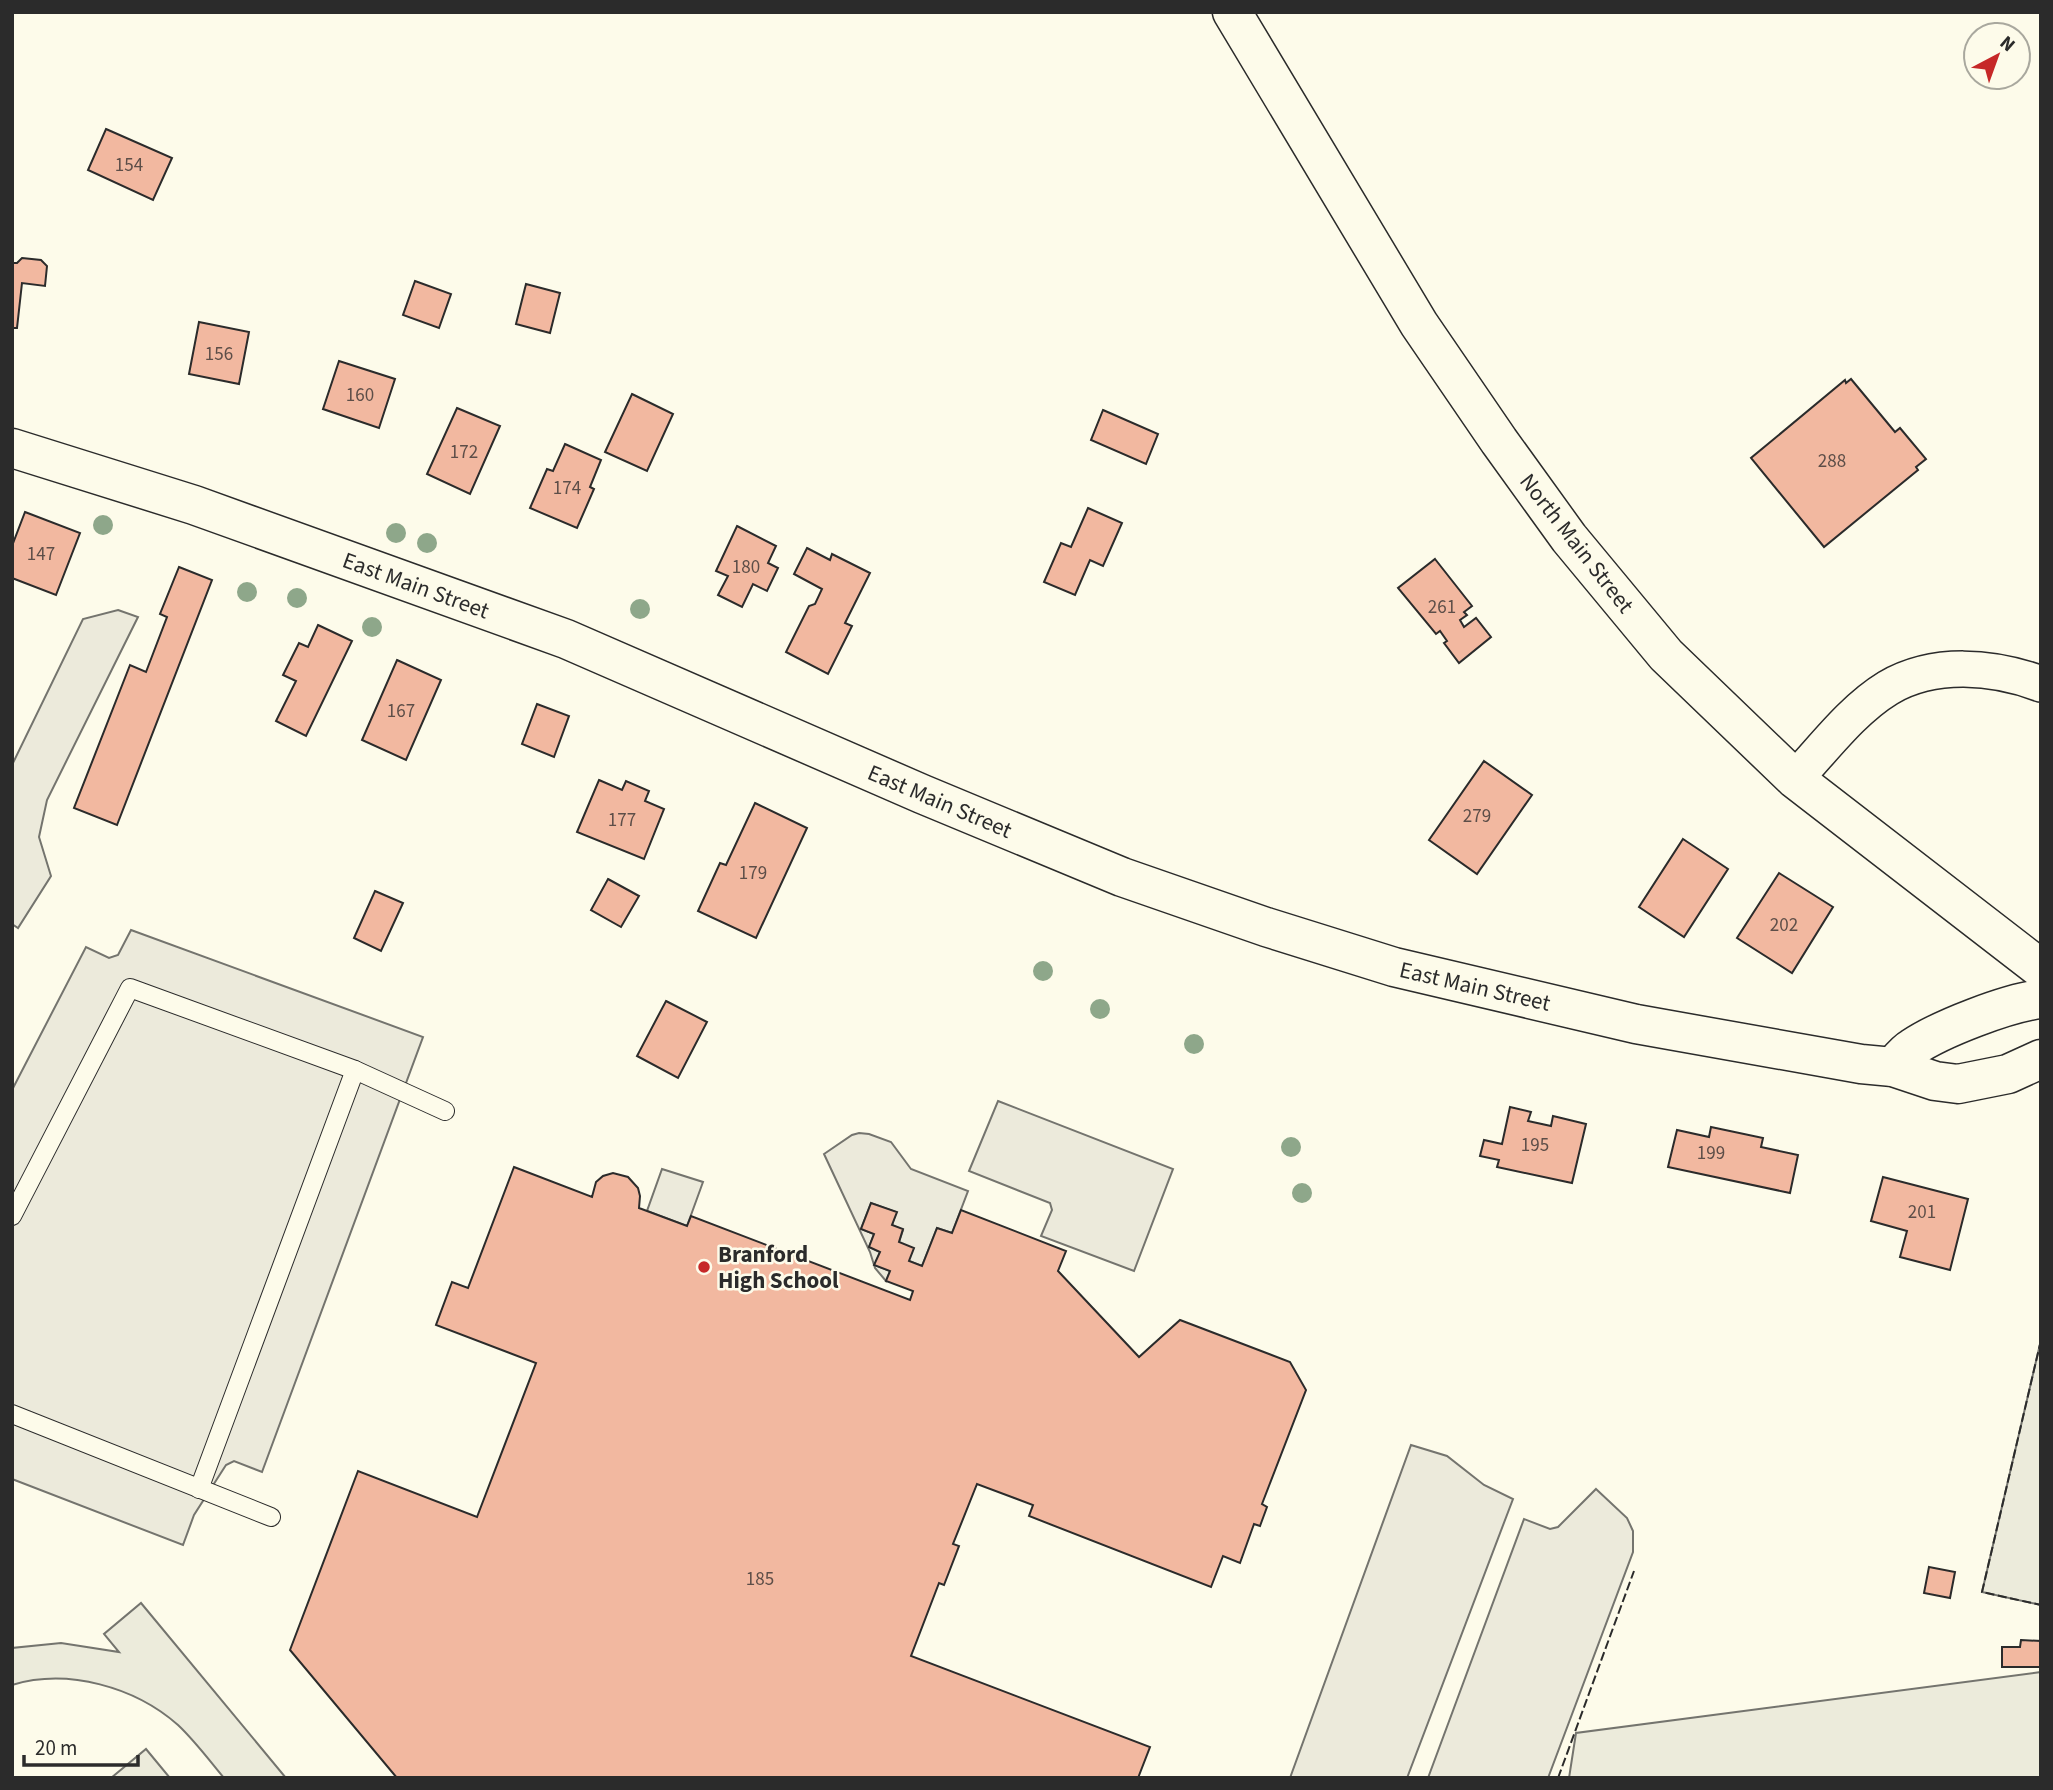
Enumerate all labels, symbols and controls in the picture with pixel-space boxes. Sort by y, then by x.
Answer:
north arrow [1962,21,2032,91]
text: N [1994,30,2021,59]
house number: 154 [115,152,143,179]
house number: 156 [205,341,233,368]
house number: 160 [346,382,374,409]
house number: 172 [450,439,478,466]
house number: 288 [1818,448,1846,475]
street label: North Main Street [1512,467,1642,620]
house number: 174 [553,475,581,502]
house number: 147 [27,541,55,568]
street label: East Main Street [338,544,494,627]
house number: 180 [732,554,760,581]
house number: 261 [1428,594,1456,621]
house number: 167 [387,698,415,725]
street label: East Main Street [862,756,1017,847]
house number: 279 [1463,803,1491,830]
house number: 177 [608,807,636,834]
house number: 179 [739,860,767,887]
house number: 202 [1770,912,1798,939]
street label: East Main Street [1396,953,1554,1020]
house number: 195 [1521,1132,1549,1159]
house number: 199 [1697,1140,1725,1167]
house number: 201 [1908,1199,1936,1226]
place label: Branford High School [718,1238,839,1297]
marker: Branford High School [696,1259,712,1275]
house number: 185 [746,1566,774,1593]
scale bar [24,1724,138,1768]
text: 20 m [35,1733,77,1763]

